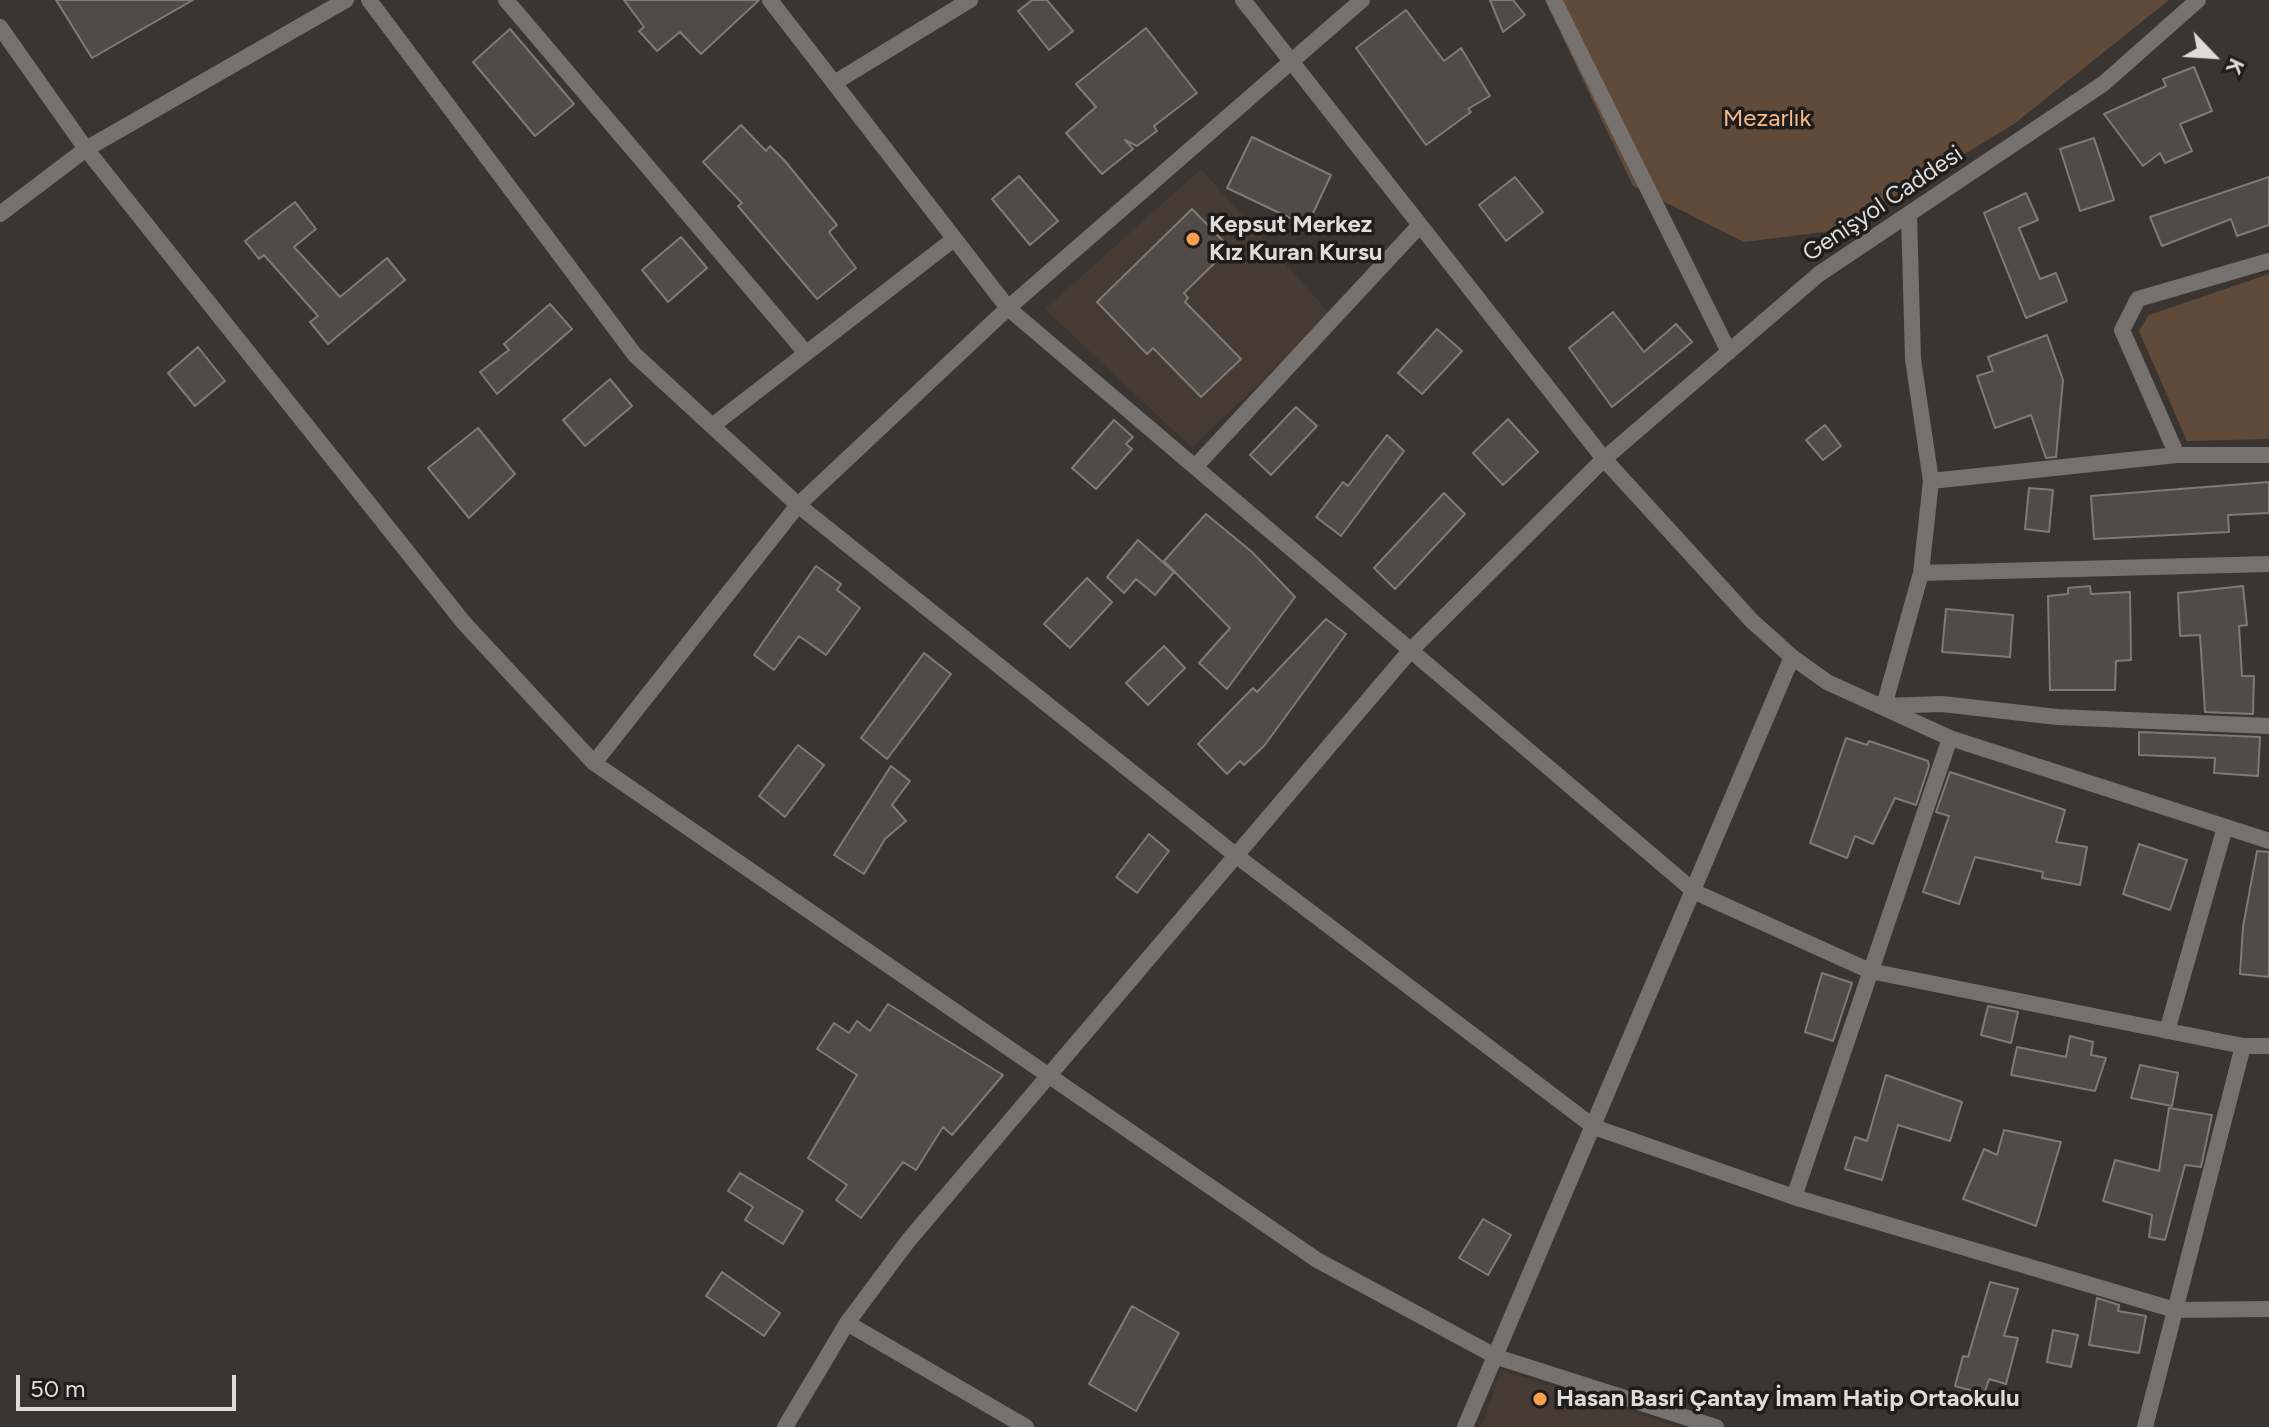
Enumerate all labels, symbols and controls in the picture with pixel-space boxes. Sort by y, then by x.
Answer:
north arrow [2173,16,2253,96]
text: K [2220,54,2251,79]
park label: Mezarlık [1723,105,1811,133]
street label: Genişyol Caddesi [1798,140,1968,268]
place label: Kepsut Merkez Kız Kuran Kursu [1209,211,1382,267]
marker: Kepsut Merkez Kız Kuran Kursu [1184,230,1202,248]
scale bar [20,1359,240,1409]
text: 50 m [30,1374,86,1403]
place label: Hasan Basri Çantay İmam Hatip Ortaokulu [1556,1385,2020,1413]
marker: Hasan Basri Çantay İmam Hatip Ortaokulu [1531,1390,1549,1408]

